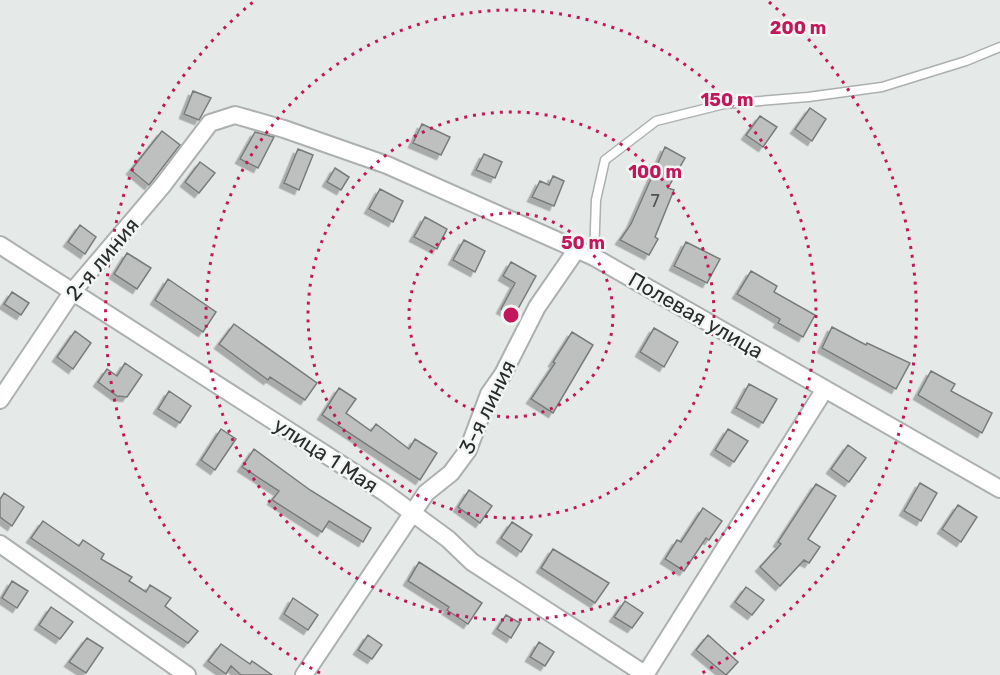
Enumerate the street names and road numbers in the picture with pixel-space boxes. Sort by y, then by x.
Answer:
street label: 2-я линия [60,212,144,306]
street label: Полевая улица [624,266,768,364]
street label: 3-я линия [454,356,520,458]
street label: улица 1 Мая [269,412,383,498]

